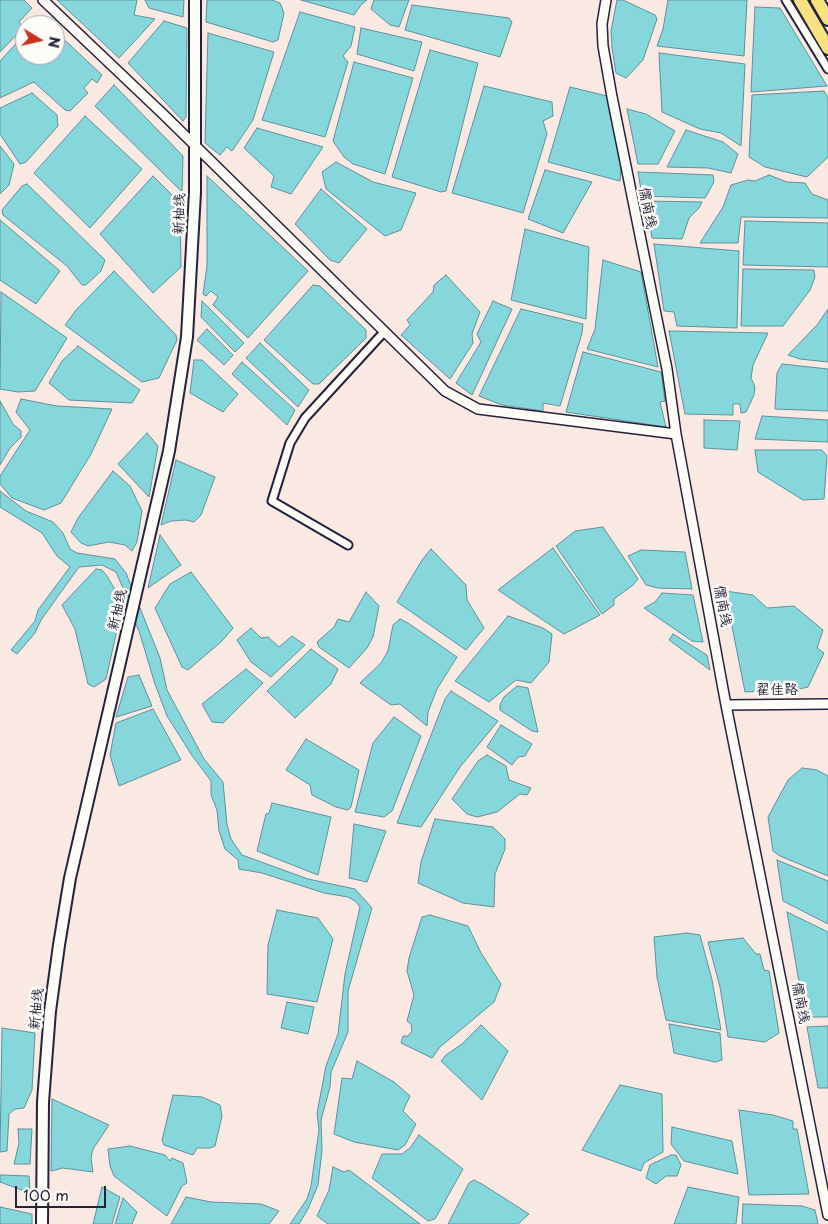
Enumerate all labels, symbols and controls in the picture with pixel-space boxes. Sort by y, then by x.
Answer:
north arrow [15,15,65,65]
text: N [43,35,66,49]
street label: 儒南线 [635,186,659,230]
street label: 新柚线 [171,193,189,235]
street label: 儒南线 [710,584,734,628]
street label: 新柚线 [105,588,131,632]
street label: 翟佳路 [756,682,798,698]
street label: 儒南线 [788,981,812,1025]
street label: 新柚线 [26,987,48,1031]
scale bar [18,1176,109,1208]
text: 100 m [23,1183,69,1206]

